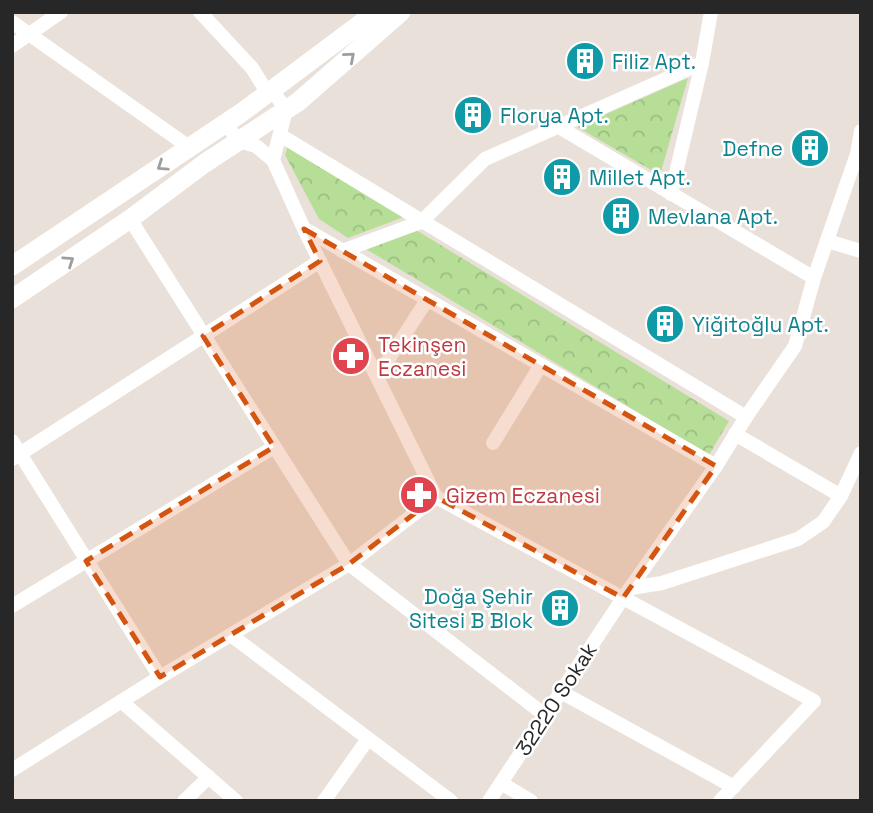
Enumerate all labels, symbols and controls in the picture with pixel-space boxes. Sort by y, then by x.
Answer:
building icon: Filiz Apt. [564,40,606,82]
place label: Filiz Apt. [612,48,696,75]
one-way arrow [342,53,355,66]
building icon: Florya Apt. [452,94,494,136]
place label: Florya Apt. [500,102,609,129]
building icon: Defne [789,127,831,169]
place label: Defne [722,135,783,162]
building icon: Millet Apt. [541,156,583,198]
one-way arrow [157,158,170,170]
place label: Millet Apt. [589,164,691,191]
building icon: Mevlana Apt. [600,195,642,237]
place label: Mevlana Apt. [648,203,778,230]
one-way arrow [61,257,74,269]
building icon: Yiğitoğlu Apt. [644,303,686,345]
place label: Yiğitoğlu Apt. [692,311,829,338]
place label: Tekinşen Eczanesi [378,331,466,382]
pharmacy icon: Tekinşen Eczanesi [330,335,372,377]
pharmacy icon: Gizem Eczanesi [398,474,440,516]
place label: Gizem Eczanesi [446,482,600,509]
place label: Doğa Şehir Sitesi B Blok [409,583,533,634]
building icon: Doğa Şehir Sitesi B Blok [539,587,581,629]
street label: 32220 Sokak [509,637,603,761]

